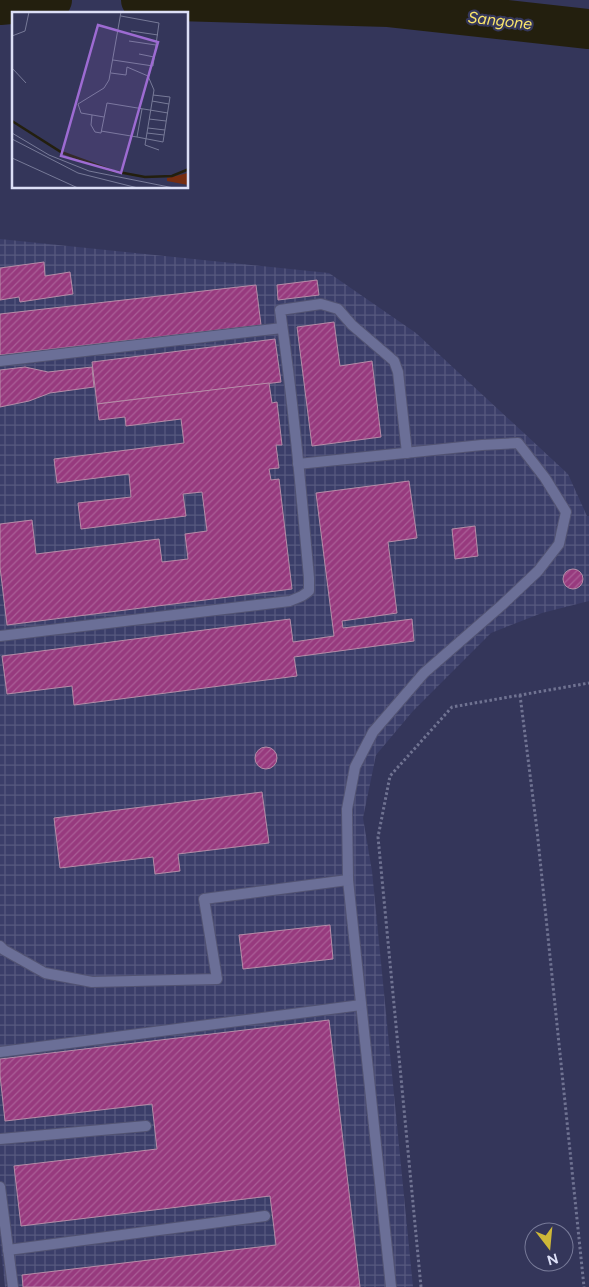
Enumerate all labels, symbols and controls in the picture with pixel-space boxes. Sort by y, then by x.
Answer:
water label: Sangone [467,8,533,33]
inset map [12,12,189,189]
north arrow [524,1222,574,1272]
text: N [545,1249,560,1269]

